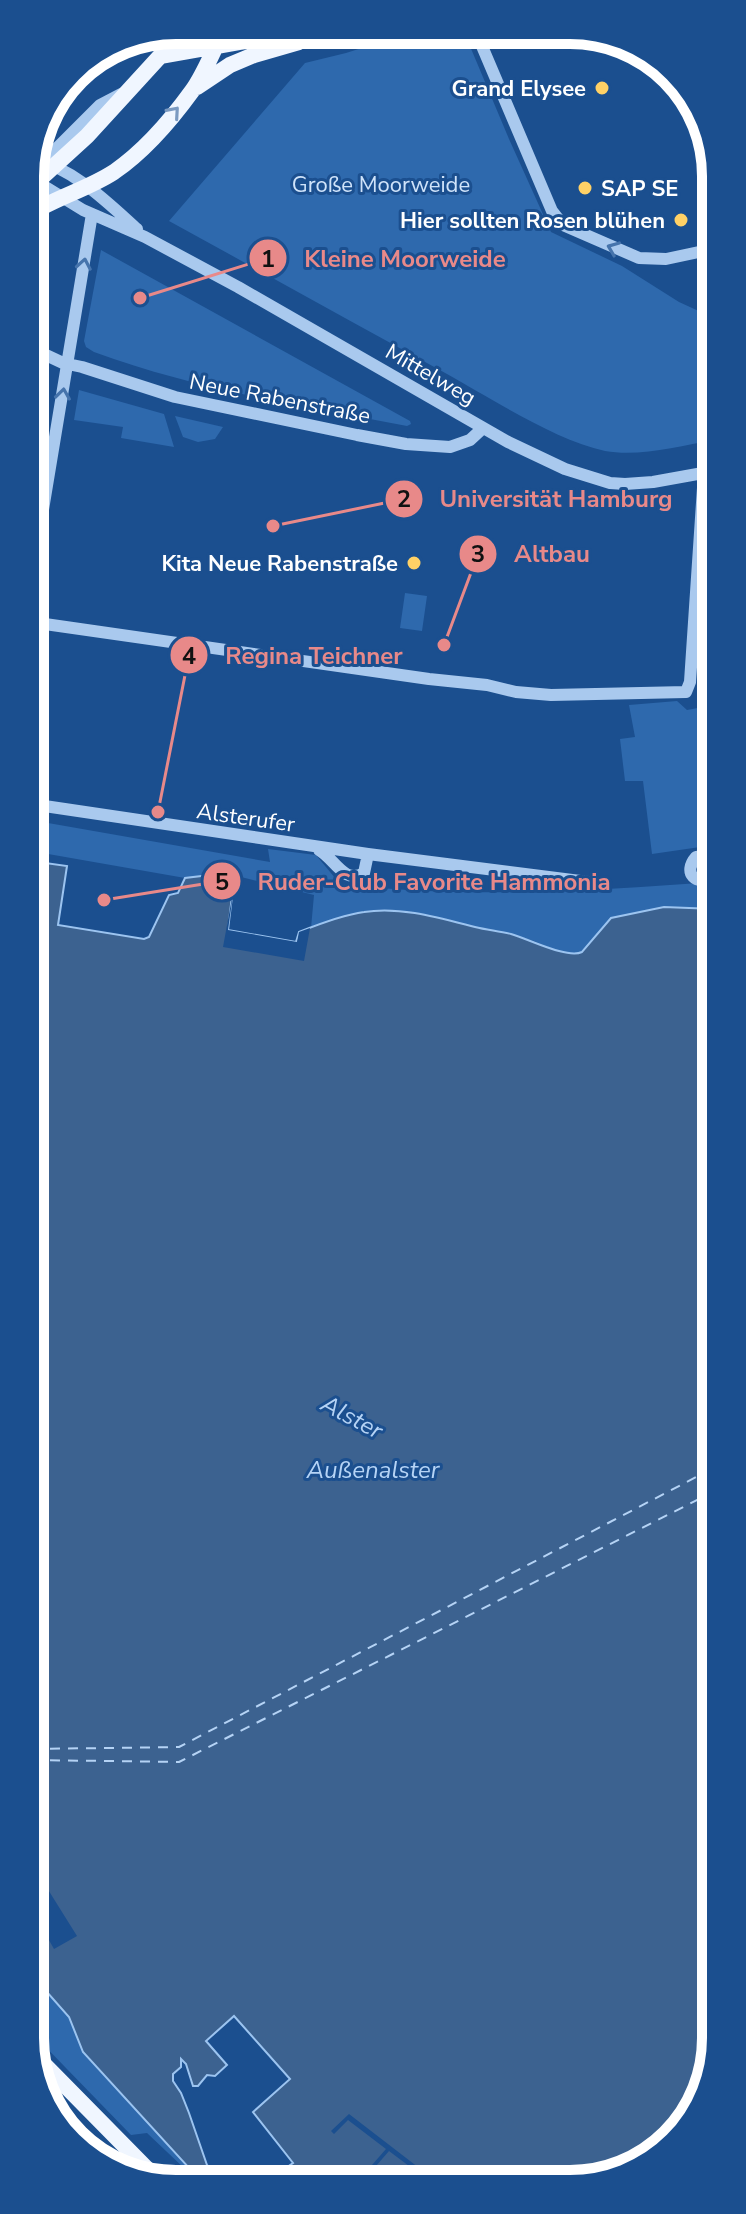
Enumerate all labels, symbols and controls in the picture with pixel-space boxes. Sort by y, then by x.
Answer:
place label: Grand Elysee [451,74,586,104]
marker: Grand Elysee [593,79,611,97]
one-way arrow [164,107,179,122]
park label: Große Moorweide [292,170,470,200]
place label: SAP SE [601,174,678,204]
marker: SAP SE [576,179,594,197]
place label: Hier sollten Rosen blühen [400,206,665,236]
marker: Hier sollten Rosen blühen [672,211,690,229]
callout: Kleine Moorweide [248,234,521,282]
one-way arrow [607,242,621,258]
text: 1 [261,243,275,275]
text: Kleine Moorweide [304,243,506,275]
one-way arrow [74,257,91,270]
street label: Mittelweg [380,337,481,413]
street label: Neue Rabenstraße [187,367,373,431]
one-way arrow [54,388,71,401]
callout: Universität Hamburg [384,475,689,523]
text: 2 [397,483,411,515]
text: Universität Hamburg [439,483,673,515]
callout: Altbau [458,530,606,578]
text: 3 [471,538,485,570]
text: Altbau [514,538,590,570]
place label: Kita Neue Rabenstraße [161,549,398,579]
marker: Kita Neue Rabenstraße [405,554,423,572]
callout: Regina Teichner [169,631,418,679]
text: 4 [182,640,196,672]
text: Regina Teichner [225,640,403,672]
street label: Alsterufer [195,796,297,840]
callout: Ruder-Club Favorite Hammonia [202,857,627,905]
text: 5 [215,866,229,898]
text: Ruder-Club Favorite Hammonia [257,866,611,898]
water label: Alster [315,1387,390,1447]
water label: Außenalster [306,1454,441,1486]

